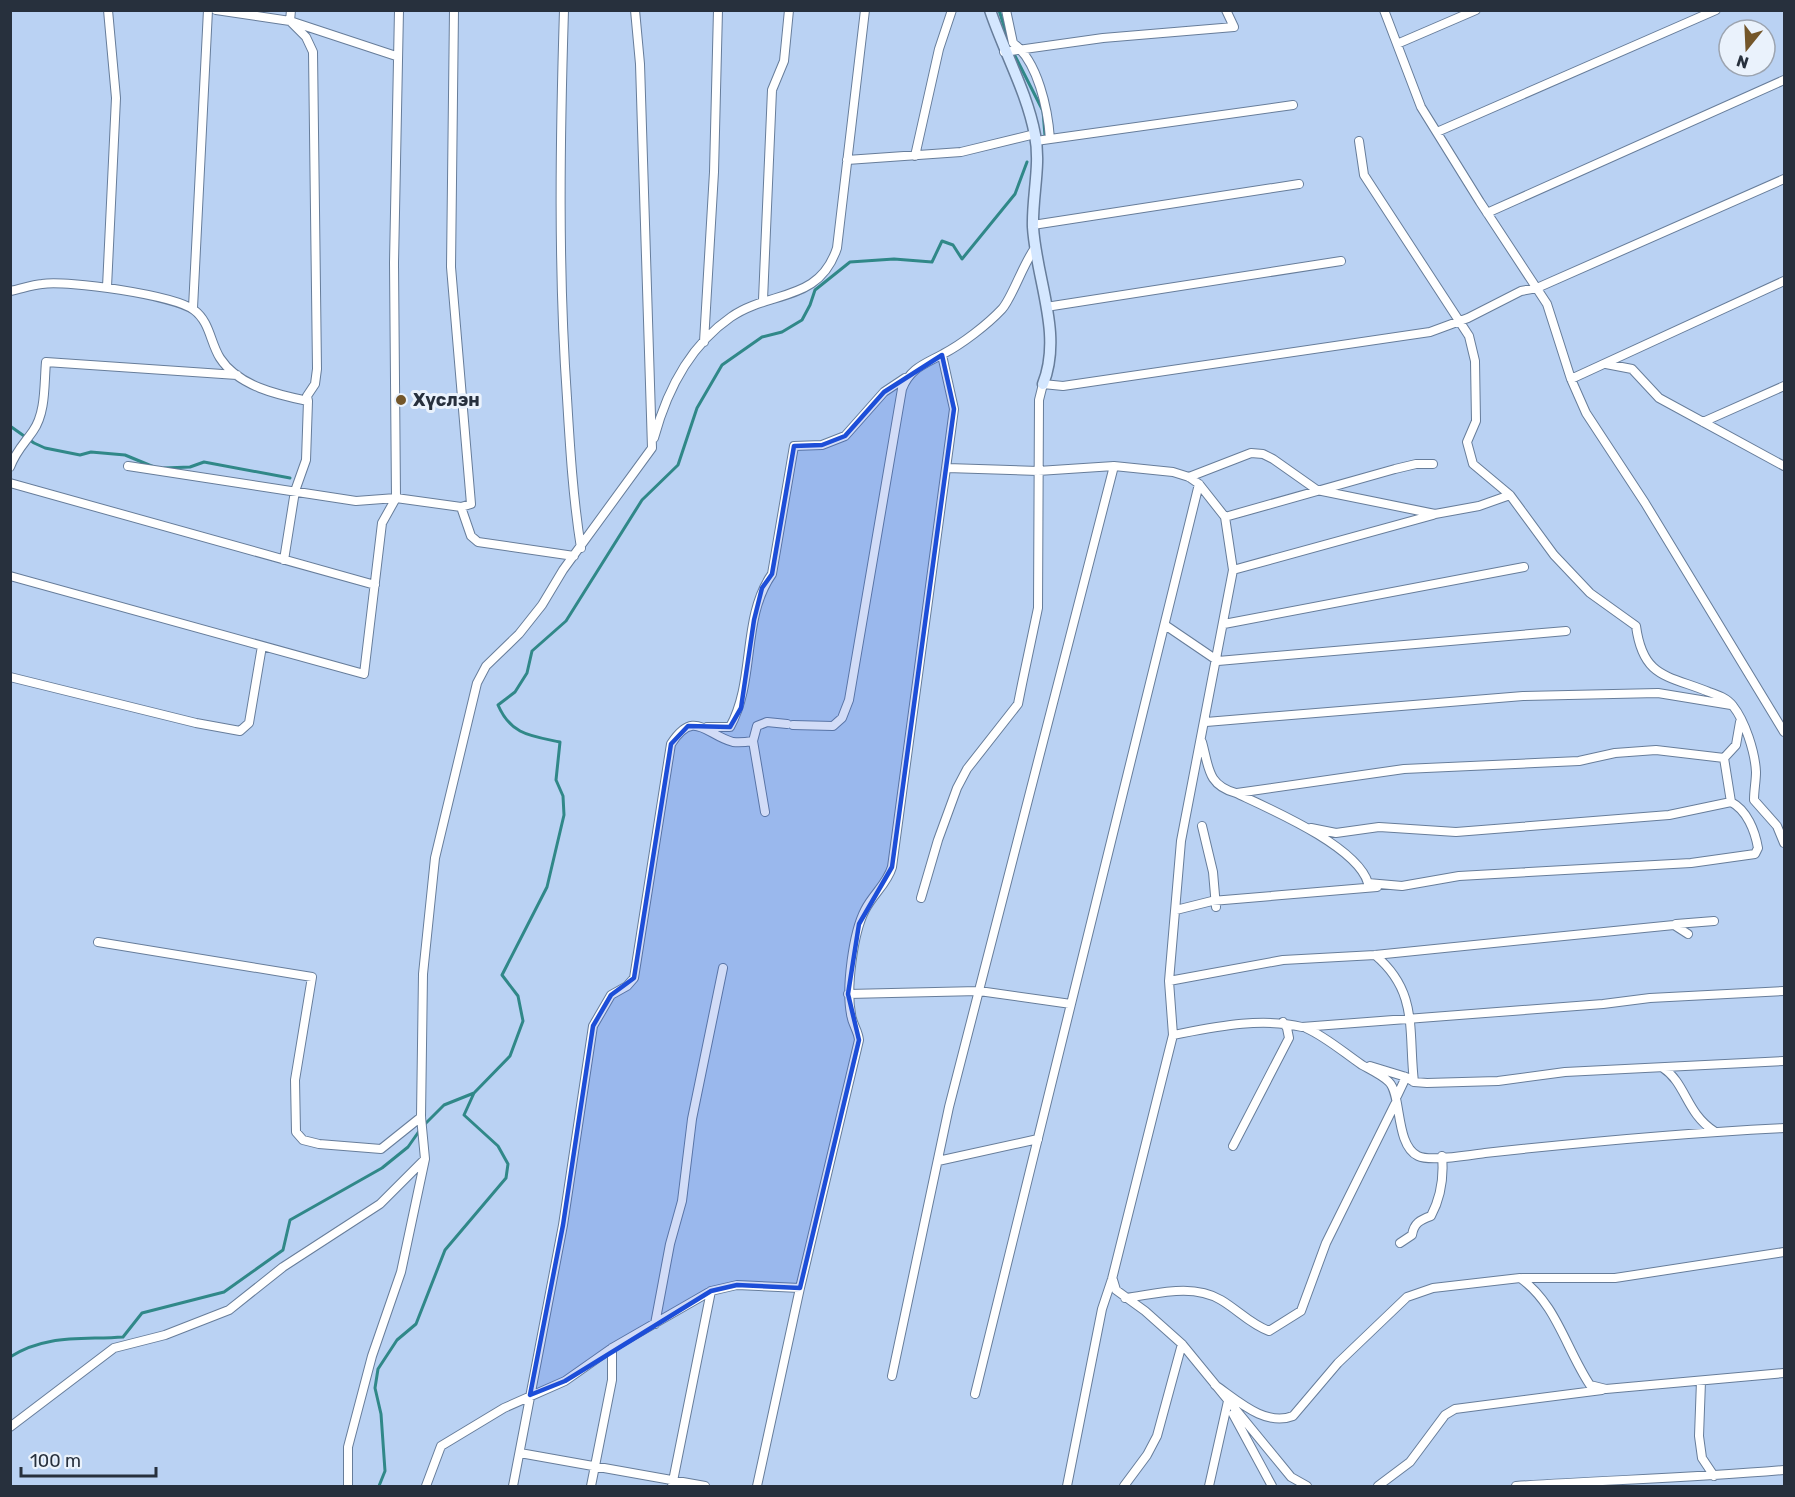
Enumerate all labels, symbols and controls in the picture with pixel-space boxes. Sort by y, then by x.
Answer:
north arrow [1717,18,1777,78]
text: N [1734,51,1751,73]
place label: Хүслэн [413,389,480,411]
marker: Хүслэн [394,393,408,407]
scale bar [21,1440,156,1478]
text: 100 m [30,1450,81,1472]

